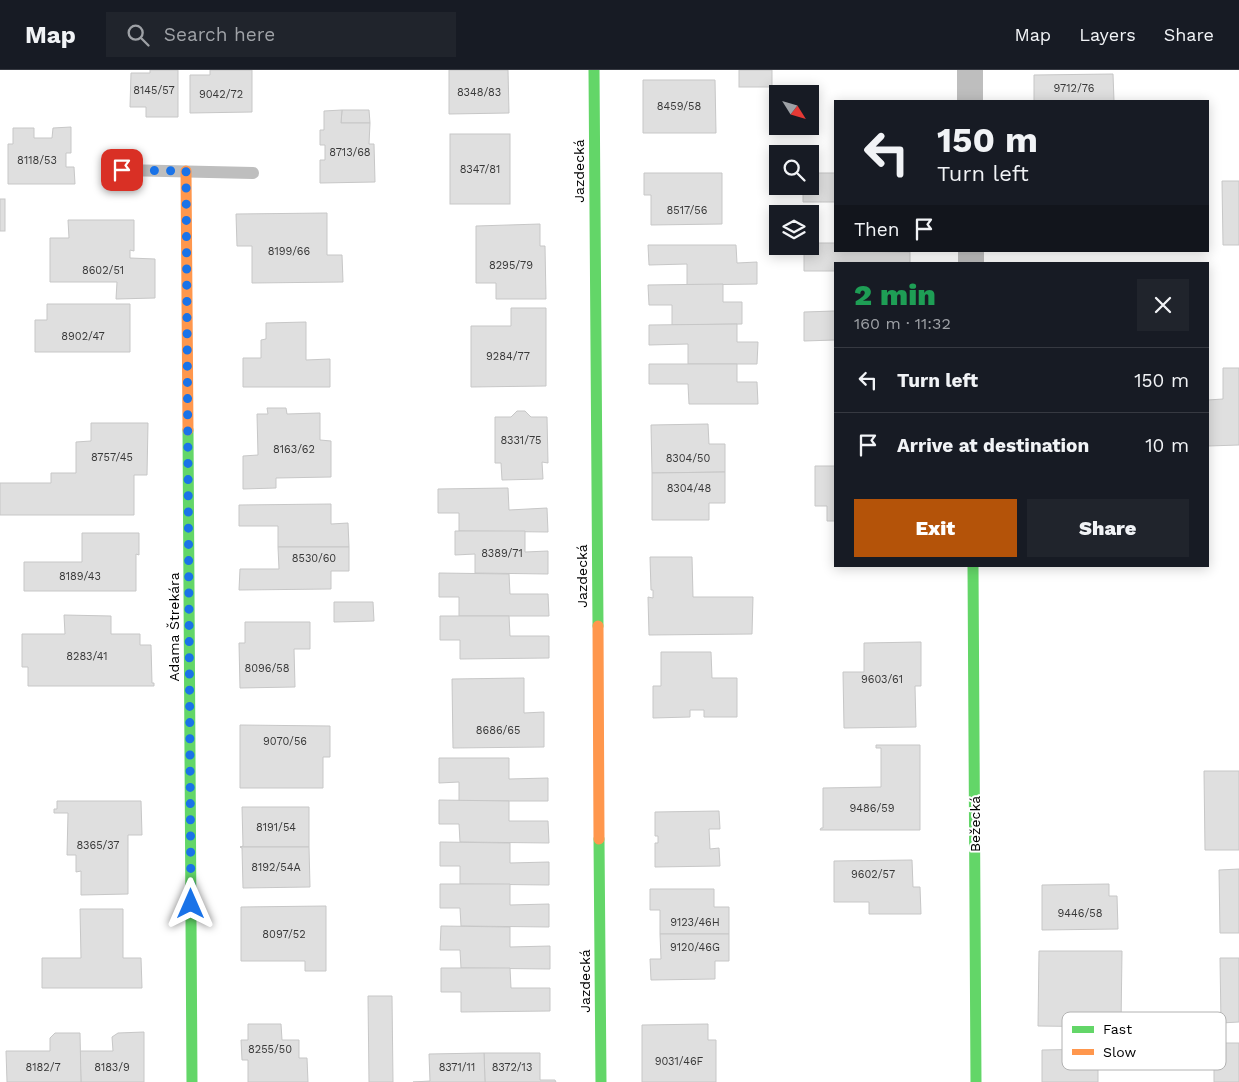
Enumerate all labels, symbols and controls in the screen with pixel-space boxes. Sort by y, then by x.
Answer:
search box [106,12,456,57]
text: Map [25,21,76,49]
icon: search [124,21,152,49]
text: Search here [164,23,275,46]
text: Map [1014,24,1051,45]
text: Layers [1079,24,1136,45]
text: Share [1164,24,1214,45]
house number: 9712/76 [1054,82,1095,95]
house number: 8145/57 [133,84,175,97]
north arrow [769,85,819,135]
map controls [769,85,819,255]
house number: 8348/83 [457,86,501,99]
house number: 9042/72 [199,88,243,101]
house number: 8459/58 [657,100,701,113]
text: 150 m [937,119,1038,161]
icon: left [854,120,919,185]
street label: Jazdecká [571,139,587,203]
button: search [769,145,819,195]
house number: 8713/68 [329,146,371,159]
pin [101,149,143,191]
house number: 8118/53 [17,154,57,167]
icon: arrive [108,156,136,184]
text: Turn left [937,161,1029,186]
house number: 8347/81 [460,163,500,176]
house number: 8517/56 [667,204,708,217]
button: layers [769,205,819,255]
icon: arrive [910,215,938,243]
text: Then [854,218,900,241]
house number: 8199/66 [268,245,311,258]
house number: 8295/79 [489,259,533,272]
house number: 8602/51 [82,264,124,277]
text: 2 min [854,277,936,312]
button: close [1137,279,1189,331]
text: 160 m · 11:32 [854,314,951,333]
house number: 8902/47 [61,330,105,343]
house number: 9284/77 [486,350,530,363]
icon: left [854,366,882,394]
text: Turn left [897,369,978,392]
text: 150 m [1134,369,1189,392]
icon: arrive [854,431,882,459]
house number: 8331/75 [500,434,542,447]
text: Arrive at destination [897,434,1089,457]
text: 10 m [1145,434,1189,457]
house number: 8163/62 [273,443,315,456]
house number: 8757/45 [91,451,133,464]
house number: 8304/50 [666,452,710,465]
house number: 8304/48 [667,482,711,495]
button: Exit [854,499,1017,557]
button: Share [1027,499,1189,557]
street label: Jazdecká [574,544,590,608]
house number: 8389/71 [481,547,523,560]
house number: 8530/60 [292,552,336,565]
house number: 8189/43 [59,570,101,583]
street label: Adama Štrekára [166,572,182,682]
house number: 8283/41 [66,650,108,663]
house number: 8096/58 [244,662,290,675]
house number: 9603/61 [861,673,903,686]
house number: 8686/65 [476,724,520,737]
house number: 9070/56 [263,735,307,748]
street label: Bežecká [967,796,983,852]
house number: 9486/59 [850,802,895,815]
house number: 8191/54 [256,821,296,834]
house number: 8365/37 [76,839,120,852]
house number: 8192/54A [251,861,301,874]
house number: 9602/57 [851,868,895,881]
position arrow [164,877,216,929]
house number: 9446/58 [1058,907,1103,920]
house number: 9123/46H [670,916,720,929]
house number: 8097/52 [262,928,306,941]
house number: 9120/46G [670,941,720,954]
street label: Jazdecká [577,949,593,1013]
legend [1062,1012,1226,1070]
text: Fast [1103,1021,1132,1037]
house number: 8255/50 [248,1043,292,1056]
text: Slow [1103,1044,1136,1060]
house number: 9031/46F [655,1055,704,1068]
house number: 8182/7 [25,1061,61,1074]
house number: 8183/9 [94,1061,130,1074]
house number: 8371/11 [439,1061,475,1074]
house number: 8372/13 [492,1061,532,1074]

